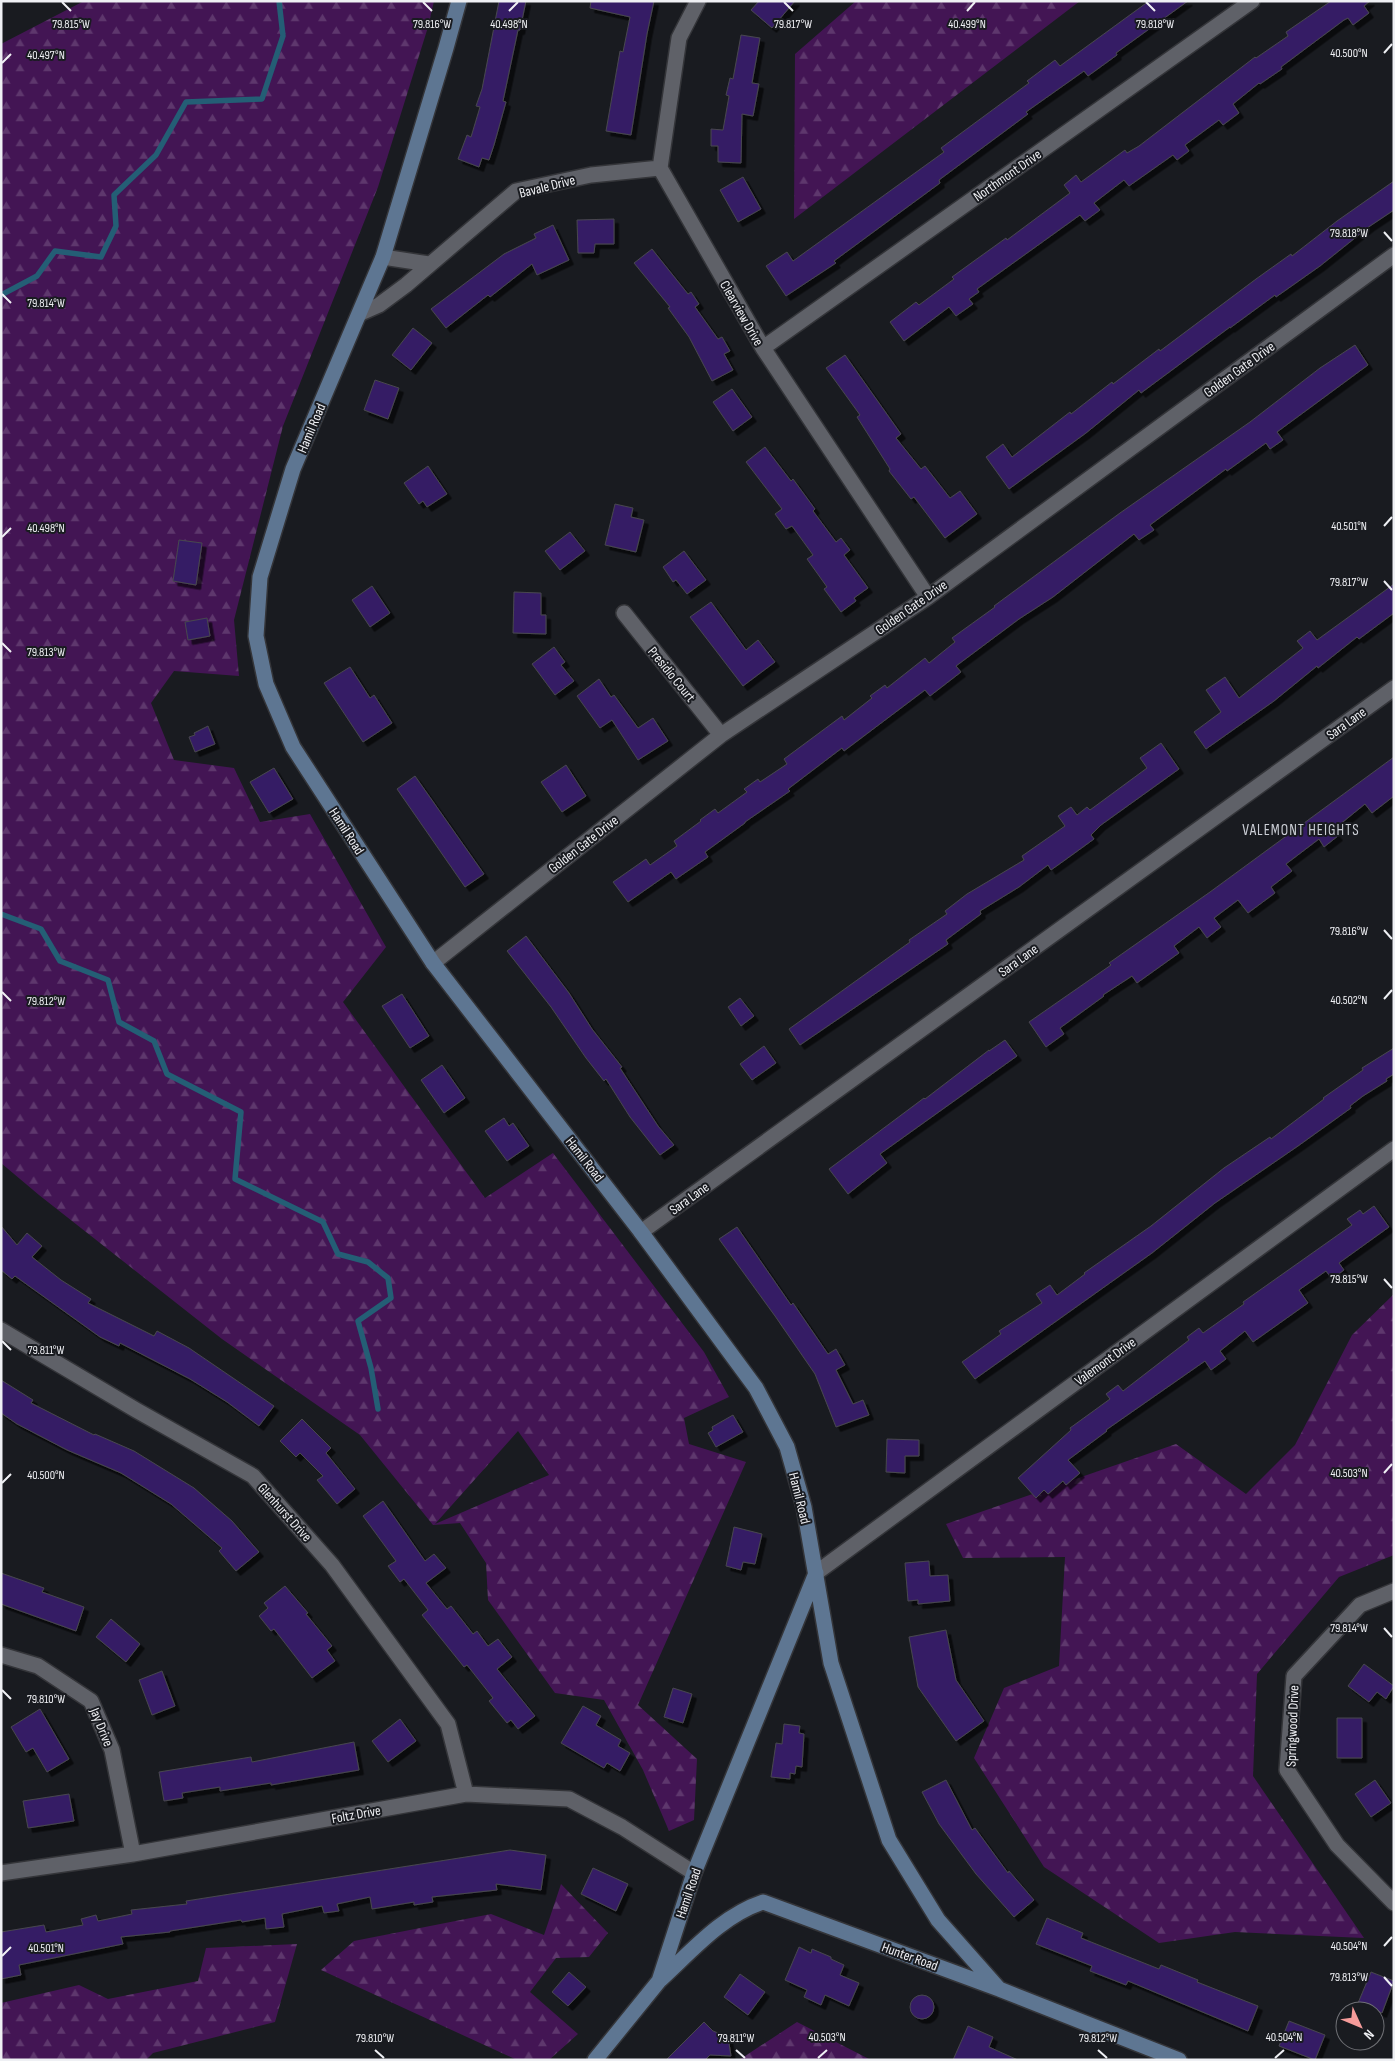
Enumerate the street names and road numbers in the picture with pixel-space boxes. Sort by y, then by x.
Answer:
street label: Northmont Drive [970,146,1045,205]
street label: Bavale Drive [517,171,577,202]
street label: Clearview Drive [716,278,767,349]
street label: Golden Gate Drive [1200,338,1278,401]
street label: Hamil Road [293,401,330,456]
street label: Golden Gate Drive [872,576,951,638]
street label: Presidio Court [644,643,699,705]
street label: Sara Lane [1323,703,1369,744]
street label: Hamil Road [325,805,368,858]
street label: Golden Gate Drive [545,812,622,877]
street label: Sara Lane [995,940,1041,981]
street label: Hamil Road [562,1133,607,1185]
street label: Sara Lane [666,1178,712,1219]
street label: Valemont Drive [1071,1334,1139,1389]
street label: Hamil Road [785,1471,814,1526]
street label: Glenhurst Drive [254,1480,315,1545]
street label: Springwood Drive [1283,1685,1302,1767]
street label: Jay Drive [86,1704,117,1749]
street label: Foltz Drive [330,1802,382,1827]
street label: Hamil Road [672,1866,705,1921]
street label: Hunter Road [879,1938,940,1974]

